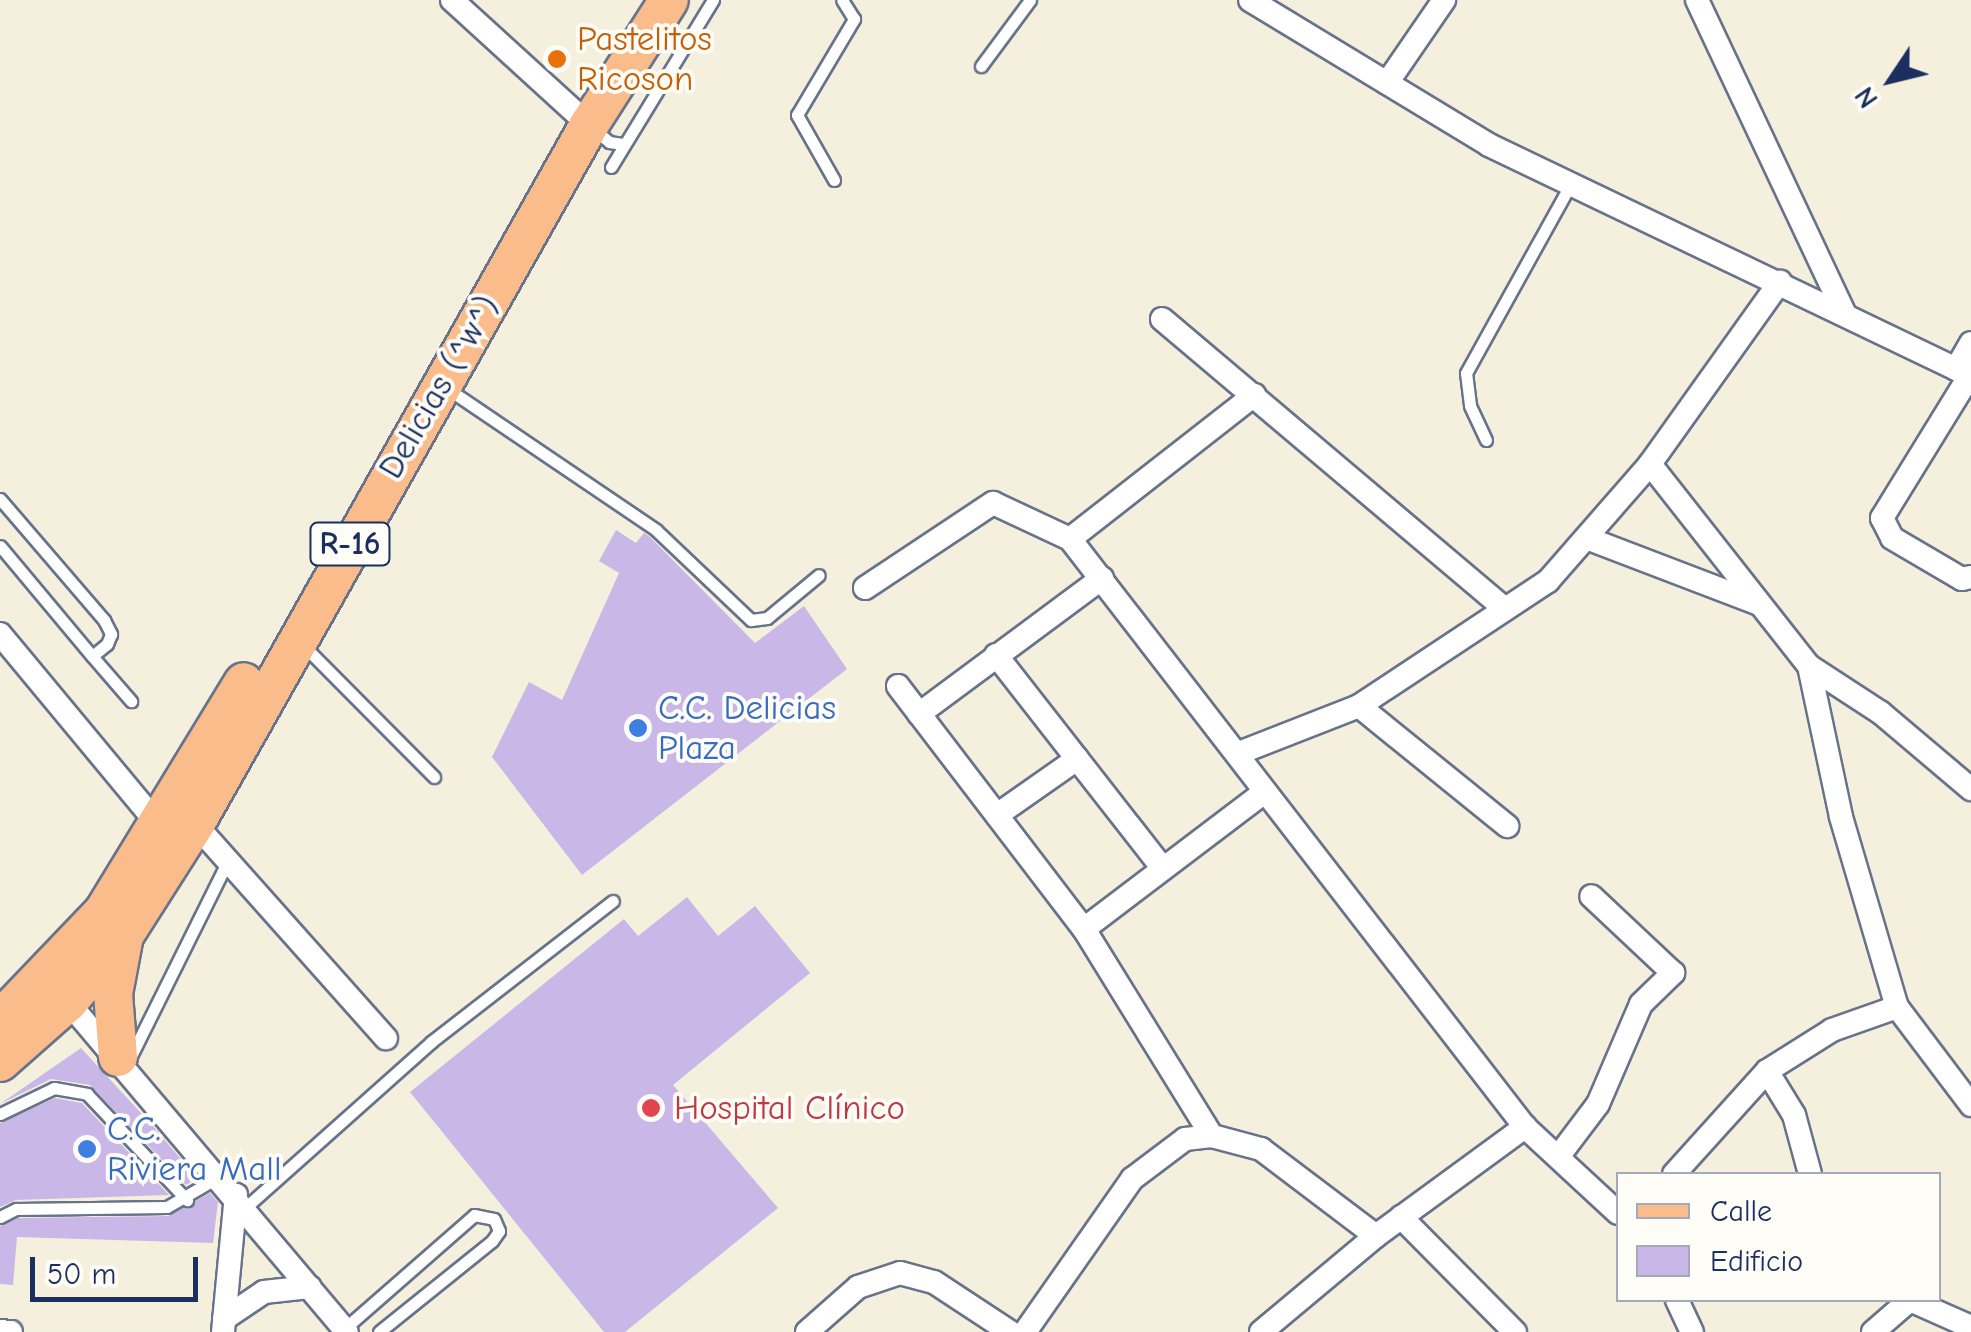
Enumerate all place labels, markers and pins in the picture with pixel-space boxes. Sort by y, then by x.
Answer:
place label: Pastelitos Ricoson [577,18,712,100]
marker: Pastelitos Ricoson [546,48,568,70]
place label: C.C. Delicias Plaza [658,687,836,769]
marker: C.C. Delicias Plaza [627,717,649,739]
place label: Hospital Clínico [674,1087,905,1129]
marker: Hospital Clínico [638,1095,664,1121]
place label: C.C. Riviera Mall [107,1108,282,1190]
marker: C.C. Riviera Mall [76,1138,98,1160]

